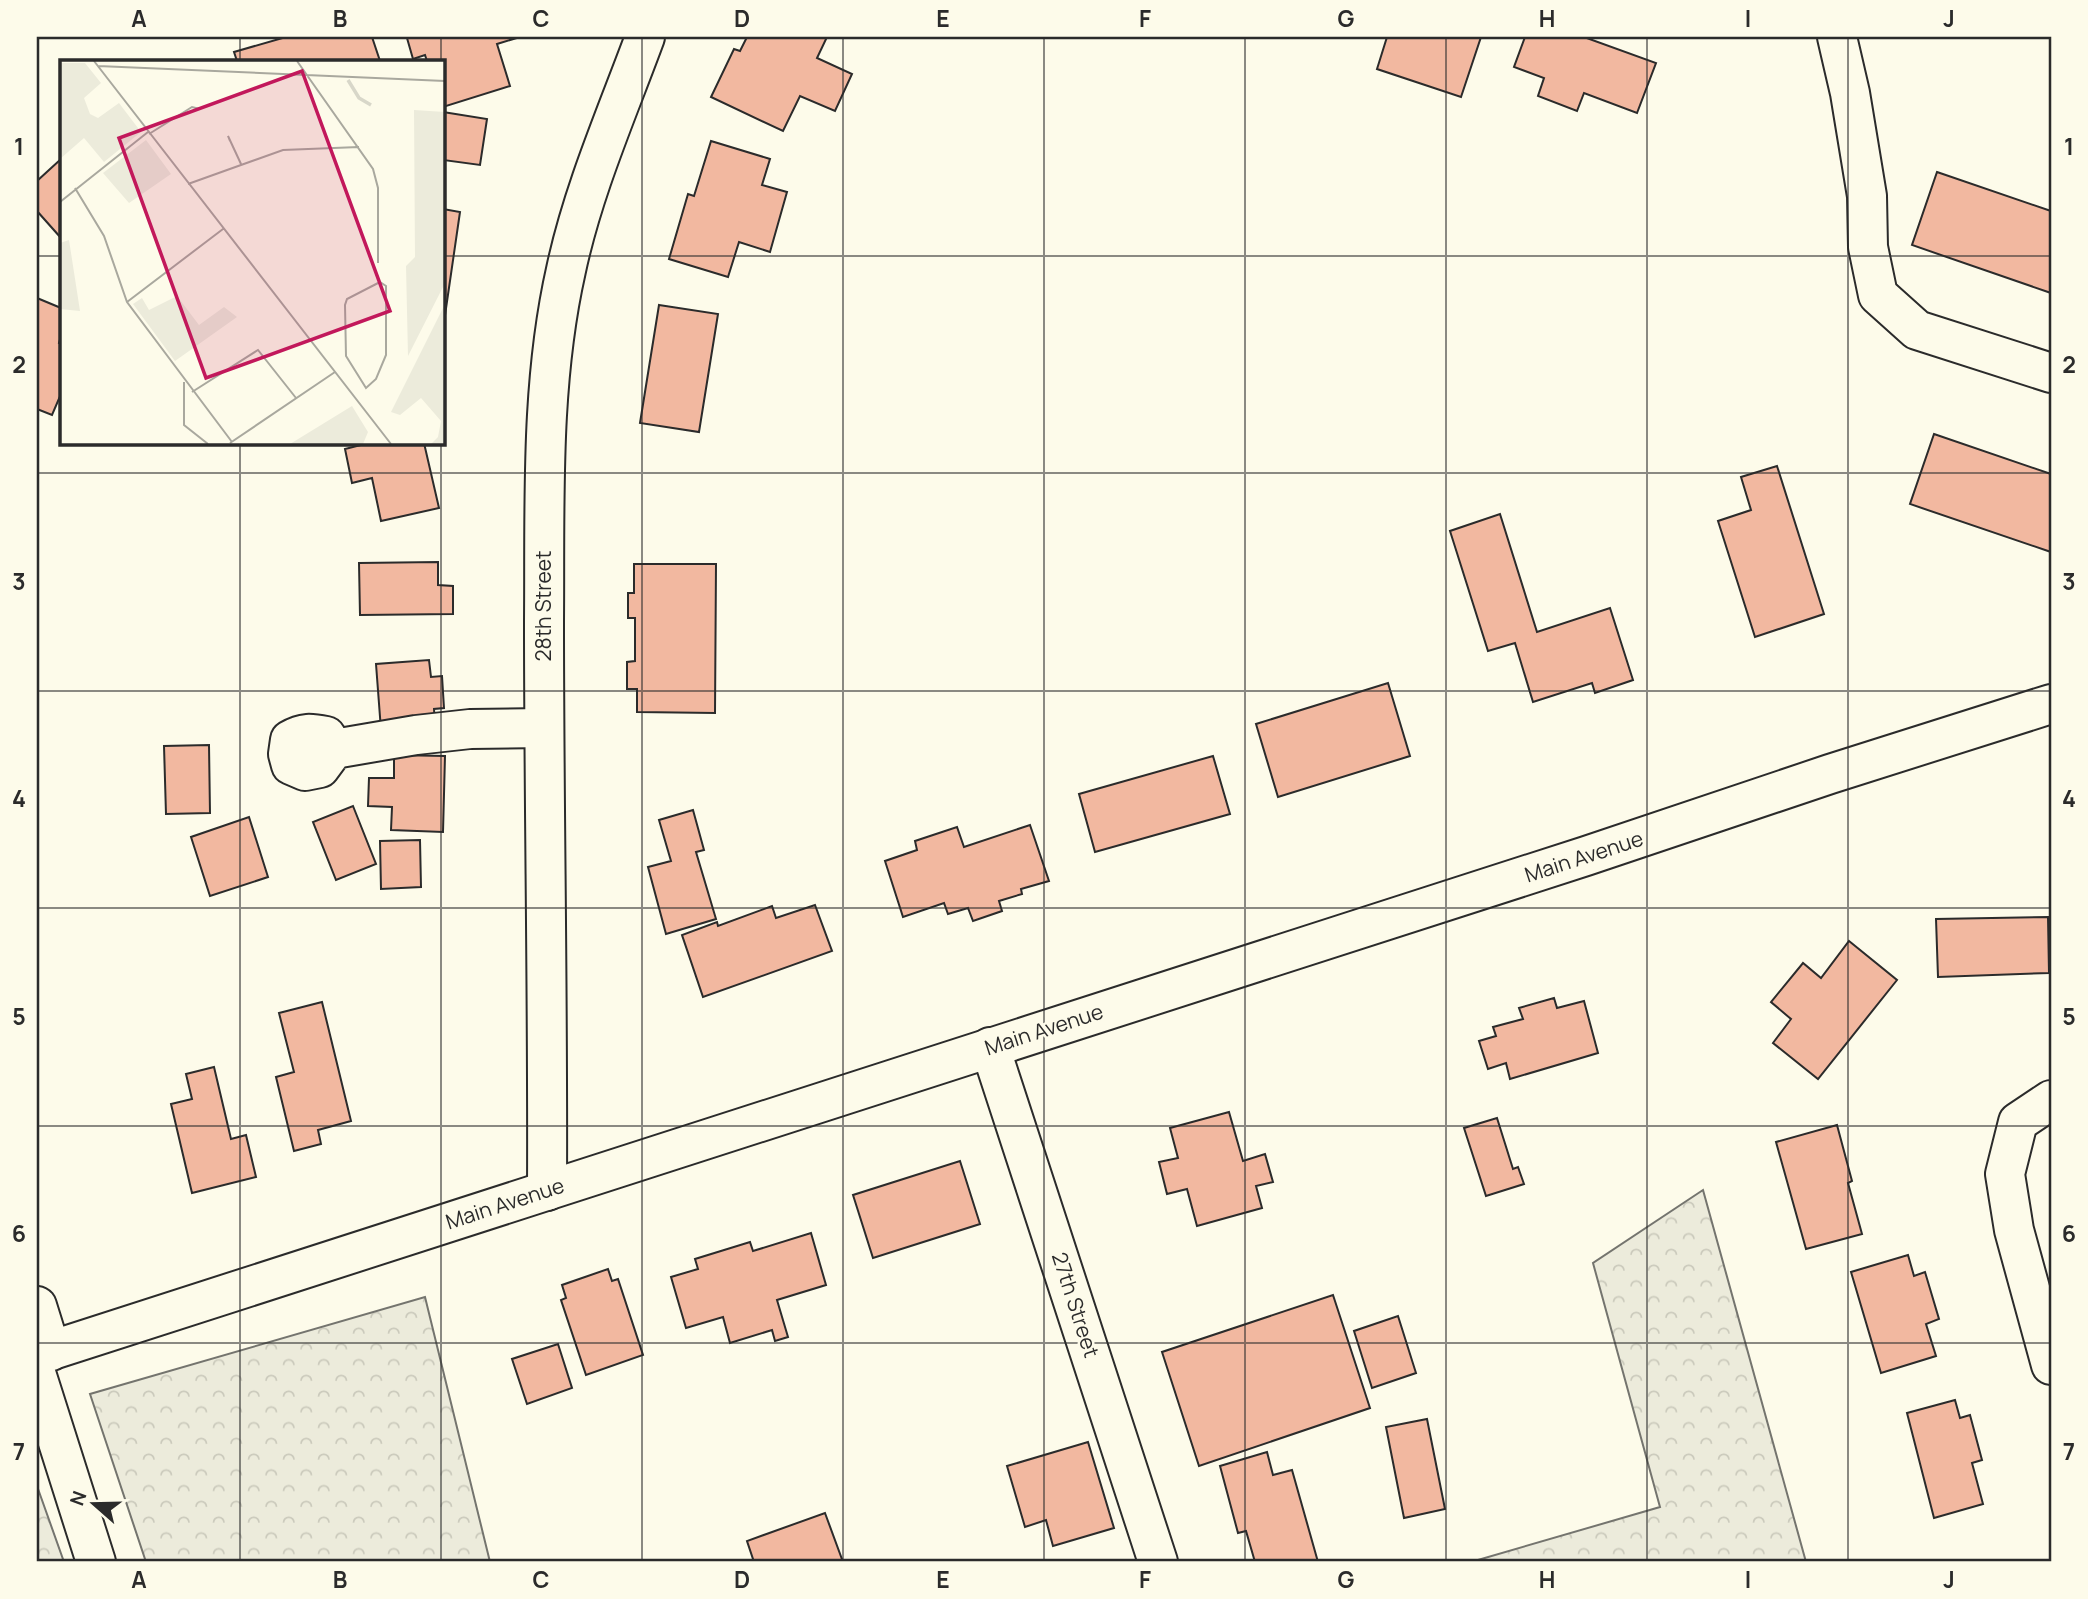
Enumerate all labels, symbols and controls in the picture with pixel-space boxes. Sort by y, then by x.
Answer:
text: A [131,2,147,34]
text: B [333,2,347,34]
text: C [533,2,550,34]
text: D [734,2,750,34]
text: E [936,2,950,34]
text: F [1139,2,1151,34]
text: G [1338,2,1355,34]
text: H [1539,2,1555,34]
text: I [1745,2,1751,34]
text: J [1943,2,1955,34]
inset map [60,60,444,444]
text: 1 [14,130,24,162]
text: 1 [2064,130,2074,162]
text: 2 [12,348,26,380]
text: 2 [2062,348,2076,380]
street label: 28th Street [529,551,557,661]
text: 3 [12,565,26,597]
text: 3 [2062,565,2076,597]
text: 4 [12,782,26,814]
text: 4 [2062,782,2076,814]
street label: Main Avenue [1521,824,1646,888]
street label: Main Avenue [981,997,1106,1061]
text: 5 [12,1000,26,1032]
text: 5 [2062,1000,2076,1032]
street label: Main Avenue [442,1171,567,1235]
text: 6 [12,1217,26,1249]
text: 6 [2062,1217,2076,1249]
street label: 27th Street [1046,1248,1106,1361]
text: 7 [13,1435,25,1467]
text: 7 [2063,1435,2075,1467]
north arrow [60,1470,130,1540]
text: N [63,1487,93,1509]
text: A [131,1563,147,1595]
text: B [333,1563,347,1595]
text: C [533,1563,550,1595]
text: D [734,1563,750,1595]
text: E [936,1563,950,1595]
text: F [1139,1563,1151,1595]
text: G [1338,1563,1355,1595]
text: H [1539,1563,1555,1595]
text: I [1745,1563,1751,1595]
text: J [1943,1563,1955,1595]

